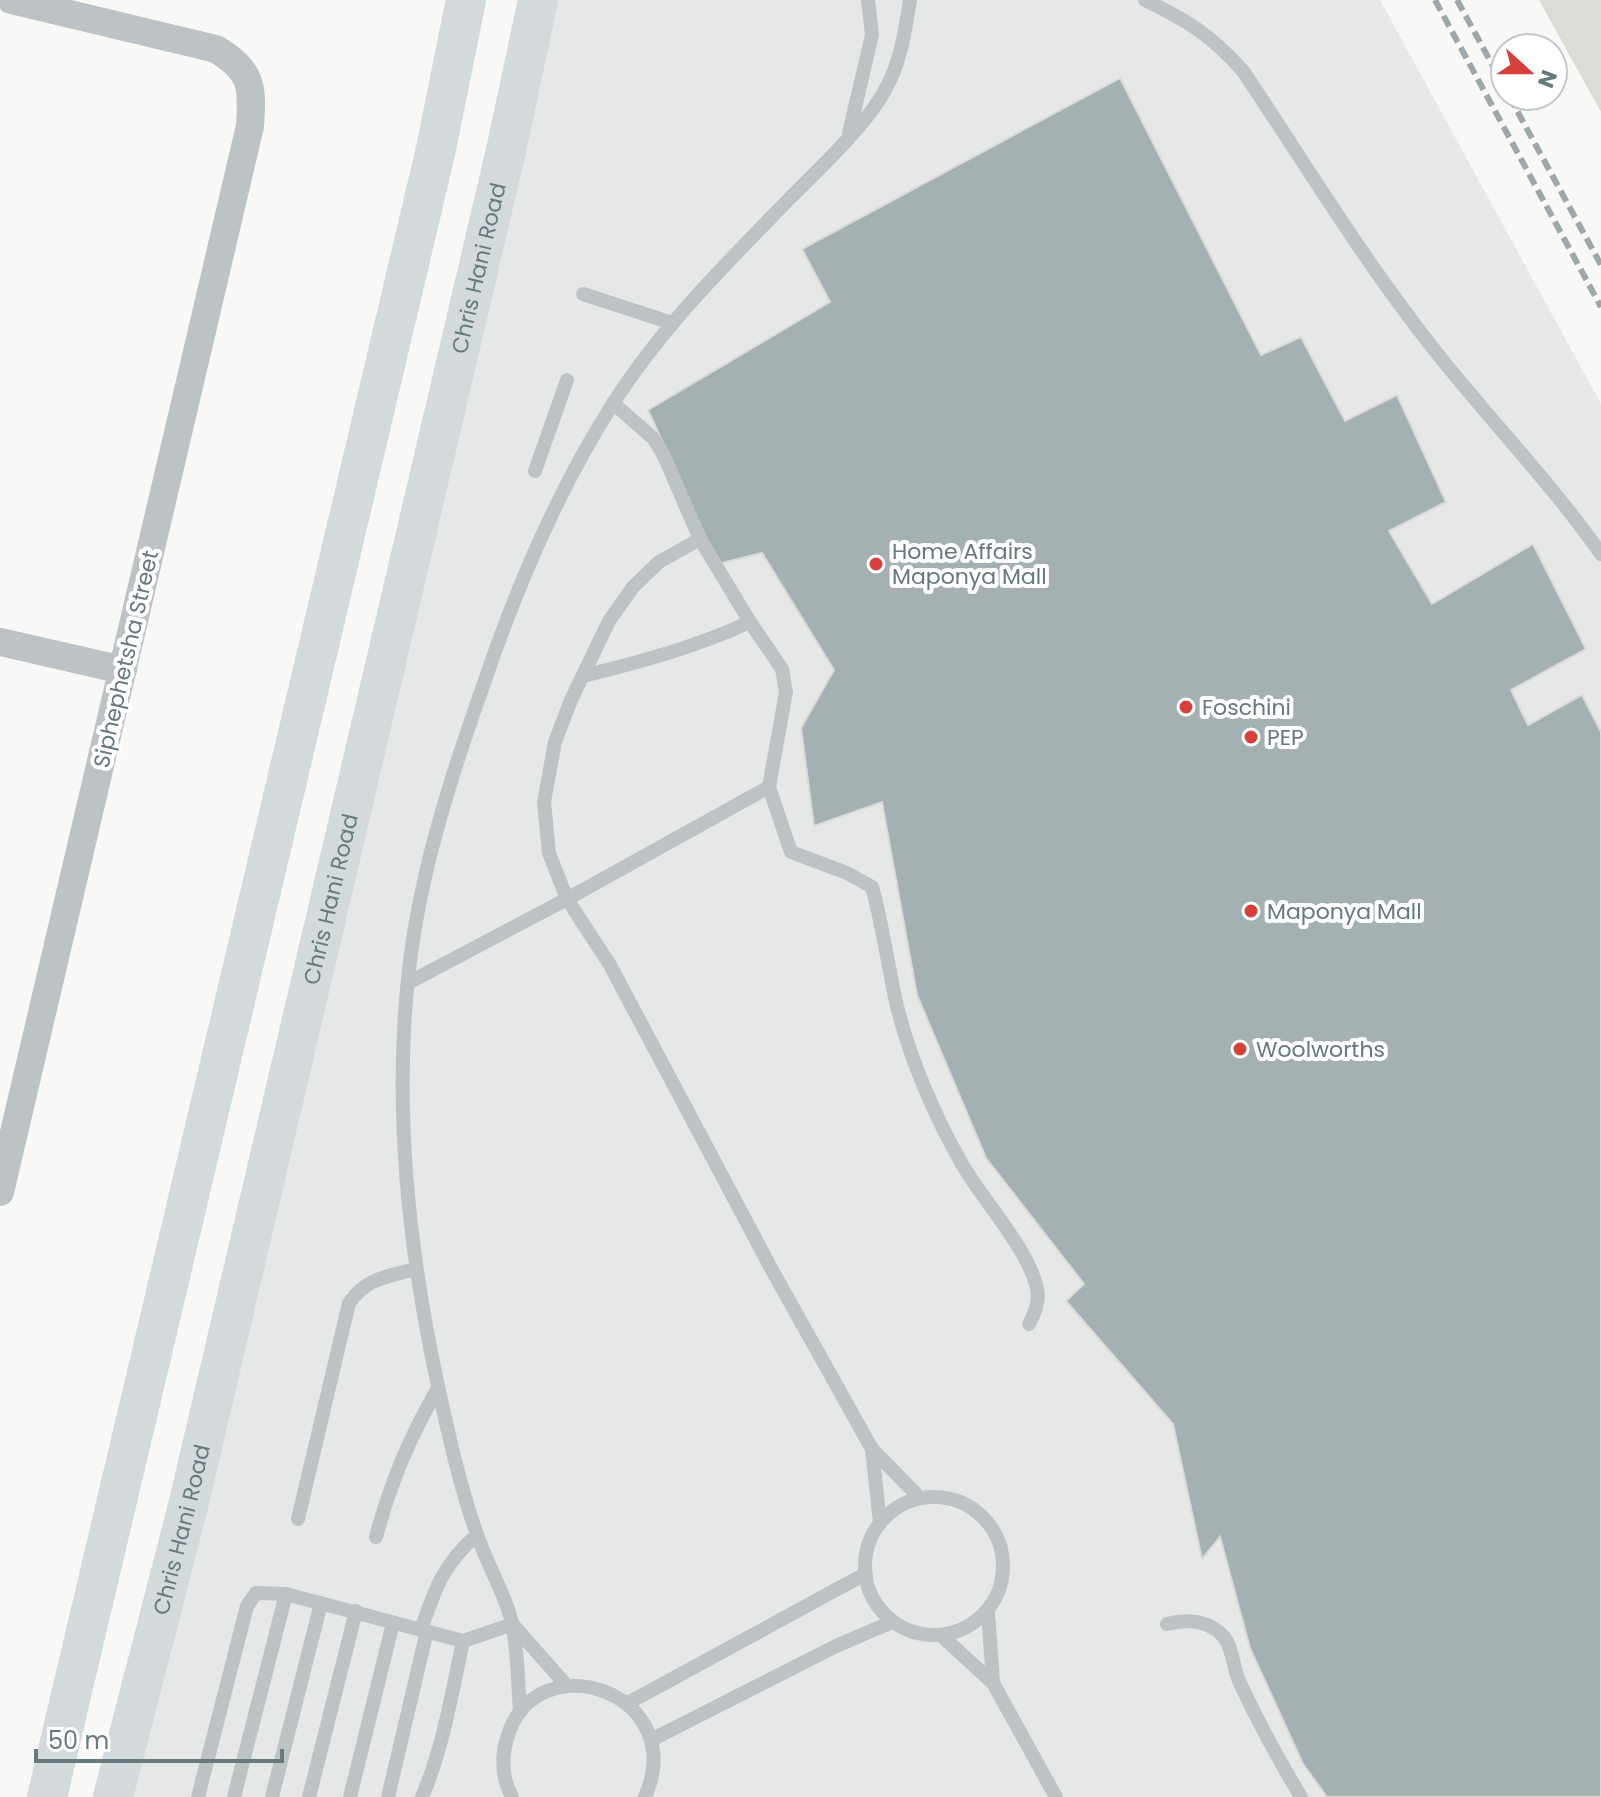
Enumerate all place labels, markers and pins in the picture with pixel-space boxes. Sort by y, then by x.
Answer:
place label: Home Affairs Maponya Mall [892,536,1047,592]
marker: Home Affairs Maponya Mall [867,555,885,573]
place label: Foschini [1202,692,1291,723]
marker: Foschini [1177,698,1195,716]
place label: PEP [1267,722,1304,753]
marker: PEP [1242,728,1260,746]
place label: Maponya Mall [1267,896,1422,927]
marker: Maponya Mall [1242,902,1260,920]
place label: Woolworths [1256,1034,1385,1065]
marker: Woolworths [1231,1040,1249,1058]

